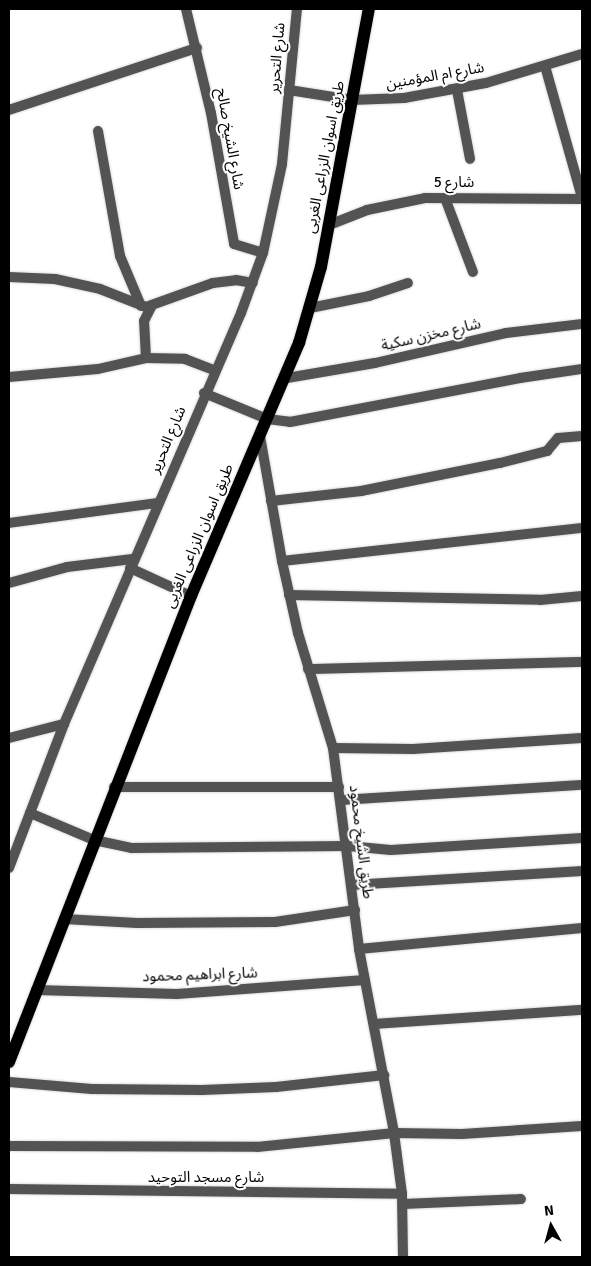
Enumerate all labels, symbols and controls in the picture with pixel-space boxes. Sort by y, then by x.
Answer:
street label: شارع التحرير [265,22,289,94]
street label: شارع ام المؤمنين [384,59,486,93]
street label: طريق اسوان الزراعى الغربى [301,79,349,235]
street label: شارع الشيخ صالح [212,87,248,191]
street label: شارع 5 [434,174,474,192]
street label: شارع مخزن سكية [379,315,483,355]
street label: شارع التحرير [146,404,190,476]
street label: طريق اسوان الزراعى الغربى [160,461,238,611]
street label: طريق الشيخ محمود [345,784,377,900]
street label: شارع ابراهيم محمود [142,964,258,986]
street label: شارع مسجد التوحيد [148,1169,264,1187]
north arrow [526,1201,576,1251]
text: N [543,1202,555,1220]

